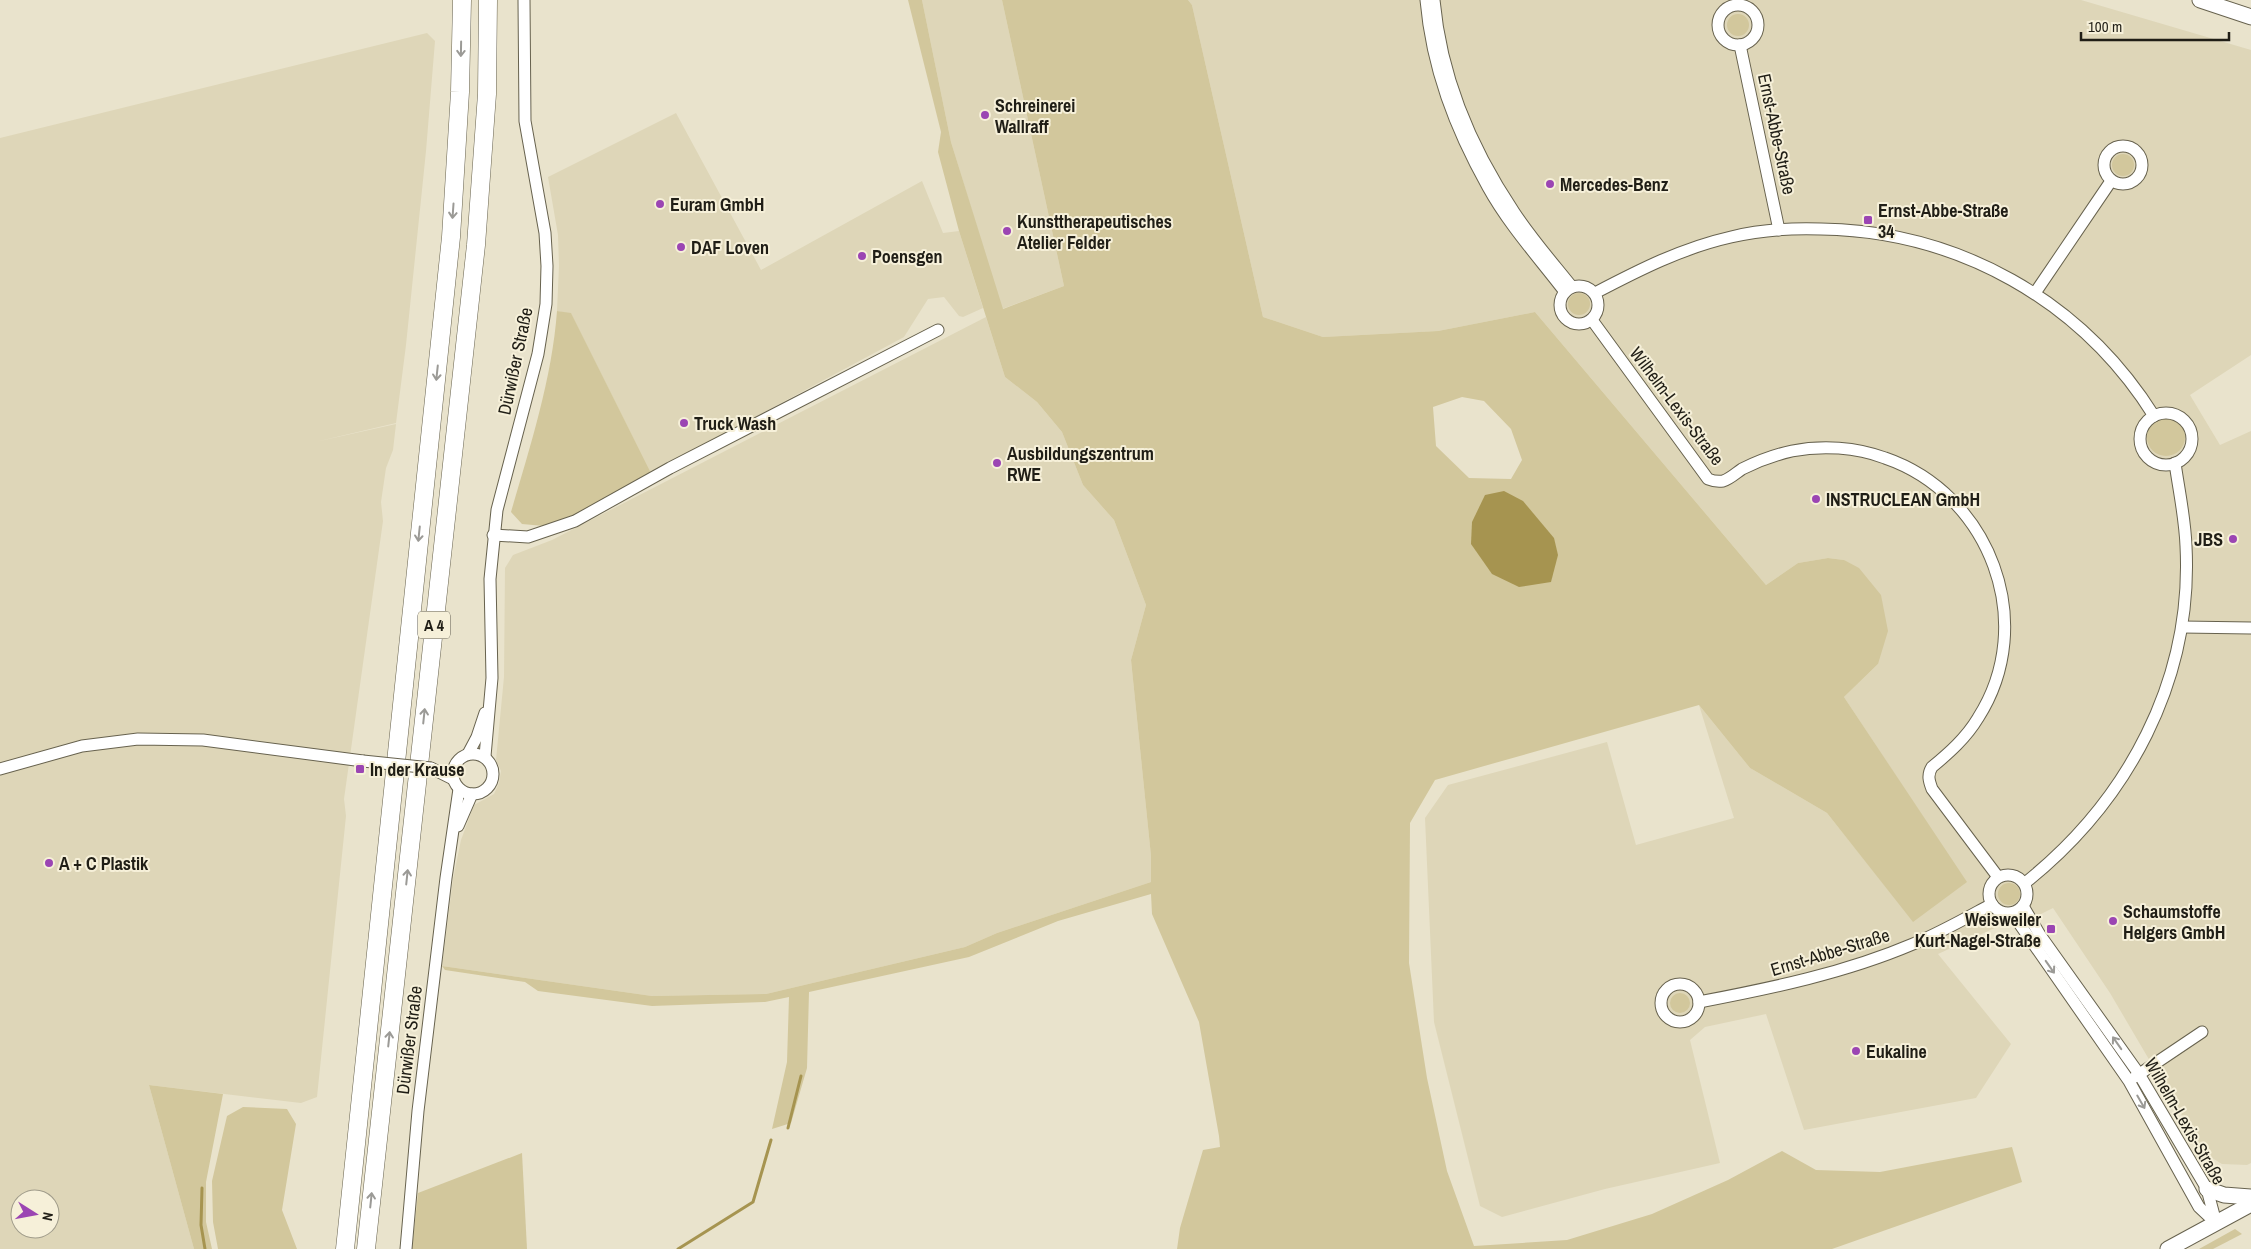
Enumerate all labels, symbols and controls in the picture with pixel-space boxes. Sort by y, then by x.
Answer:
scale bar [2081,10,2228,42]
text: 100 m [2088,16,2122,37]
one-way arrow [456,40,466,56]
street label: Ernst-Abbe-Straße [1752,71,1802,197]
place label: Schreinerei Wallraff [995,93,1075,139]
marker: Schreinerei Wallraff [979,109,991,121]
place label: Mercedes-Benz [1560,172,1669,197]
marker: Mercedes-Benz [1544,178,1556,190]
place label: Euram GmbH [670,192,764,217]
marker: Euram GmbH [654,198,666,210]
place label: Ernst-Abbe-Straße 34 [1878,198,2008,244]
one-way arrow [448,203,457,219]
place label: Kunsttherapeutisches Atelier Felder [1017,209,1172,255]
marker: Ernst-Abbe-Straße 34 [1862,214,1874,226]
marker: Kunsttherapeutisches Atelier Felder [1001,225,1013,237]
place label: DAF Loven [691,235,769,260]
marker: DAF Loven [675,241,687,253]
place label: Poensgen [872,244,943,269]
marker: Poensgen [856,250,868,262]
street label: Dürwißer Straße [491,305,539,417]
street label: Wilhelm-Lexis-Straße [1624,341,1730,471]
one-way arrow [432,364,441,380]
place label: Truck Wash [694,411,776,436]
marker: Truck Wash [678,417,690,429]
place label: Ausbildungszentrum RWE [1007,441,1154,487]
marker: Ausbildungszentrum RWE [991,457,1003,469]
place label: INSTRUCLEAN GmbH [1826,487,1980,512]
marker: INSTRUCLEAN GmbH [1810,493,1822,505]
one-way arrow [415,526,424,542]
place label: JBS [2194,527,2223,552]
marker: JBS [2227,533,2239,545]
road number: A 4 [418,612,450,638]
one-way arrow [419,708,429,724]
place label: In der Krause [370,757,464,782]
marker: In der Krause [354,763,366,775]
place label: A + C Plastik [59,851,149,876]
marker: A + C Plastik [43,857,55,869]
one-way arrow [402,870,411,886]
place label: Schaumstoffe Helgers GmbH [2123,899,2226,945]
place label: Weisweiler Kurt-Nagel-Straße [1915,907,2041,953]
marker: Schaumstoffe Helgers GmbH [2107,915,2119,927]
street label: Ernst-Abbe-Straße [1768,922,1892,982]
marker: Weisweiler Kurt-Nagel-Straße [2045,923,2057,935]
one-way arrow [2045,960,2055,974]
street label: Dürwißer Straße [390,984,428,1096]
one-way arrow [384,1031,394,1047]
one-way arrow [2112,1037,2122,1051]
place label: Eukaline [1866,1039,1927,1064]
marker: Eukaline [1850,1045,1862,1057]
street label: Wilhelm-Lexis-Straße [2138,1053,2232,1189]
one-way arrow [2136,1094,2146,1109]
north arrow [10,1189,60,1239]
one-way arrow [366,1193,376,1209]
text: N [38,1211,57,1222]

